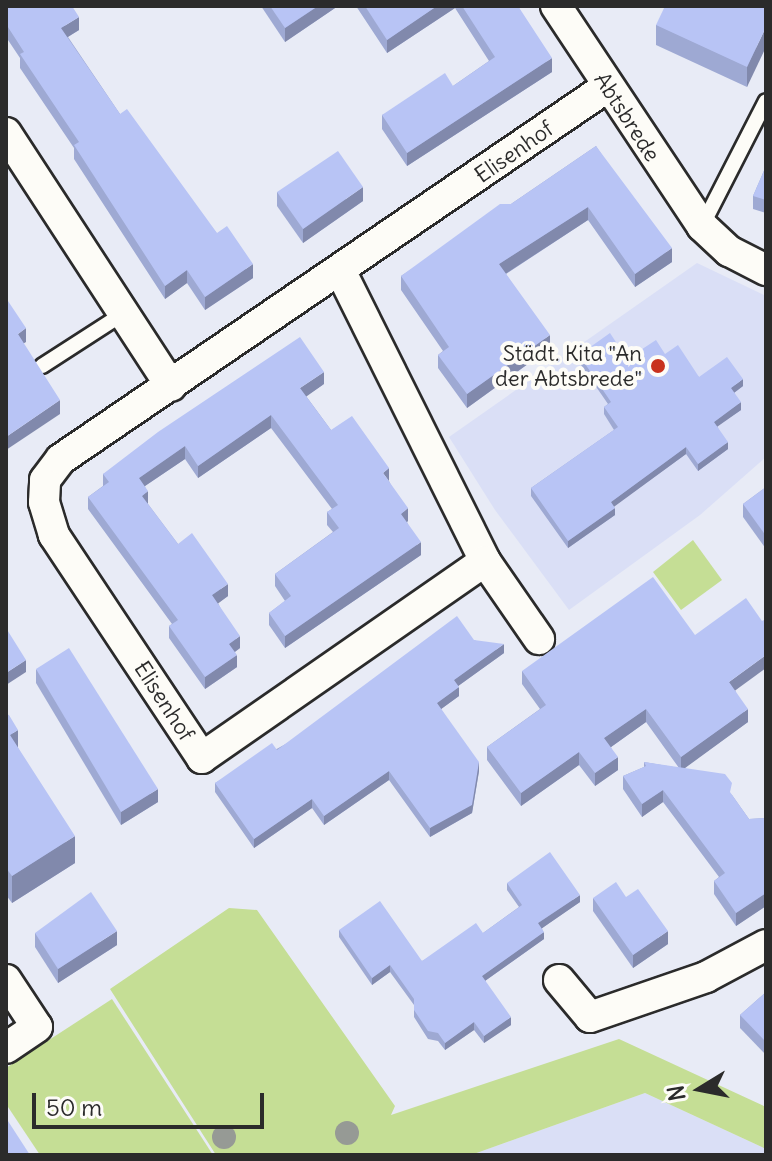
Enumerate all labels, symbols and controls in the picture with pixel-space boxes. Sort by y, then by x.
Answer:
street label: Abtsbrede [589,68,665,166]
street label: Elisenhof [470,116,558,188]
place label: Städt. Kita "An der Abtsbrede" [495,340,642,392]
marker: Städt. Kita "An der Abtsbrede" [649,357,667,375]
street label: Elisenhof [129,656,199,746]
north arrow [660,1049,740,1129]
scale bar [36,1077,268,1127]
text: N [661,1083,691,1103]
text: 50 m [46,1092,102,1122]

